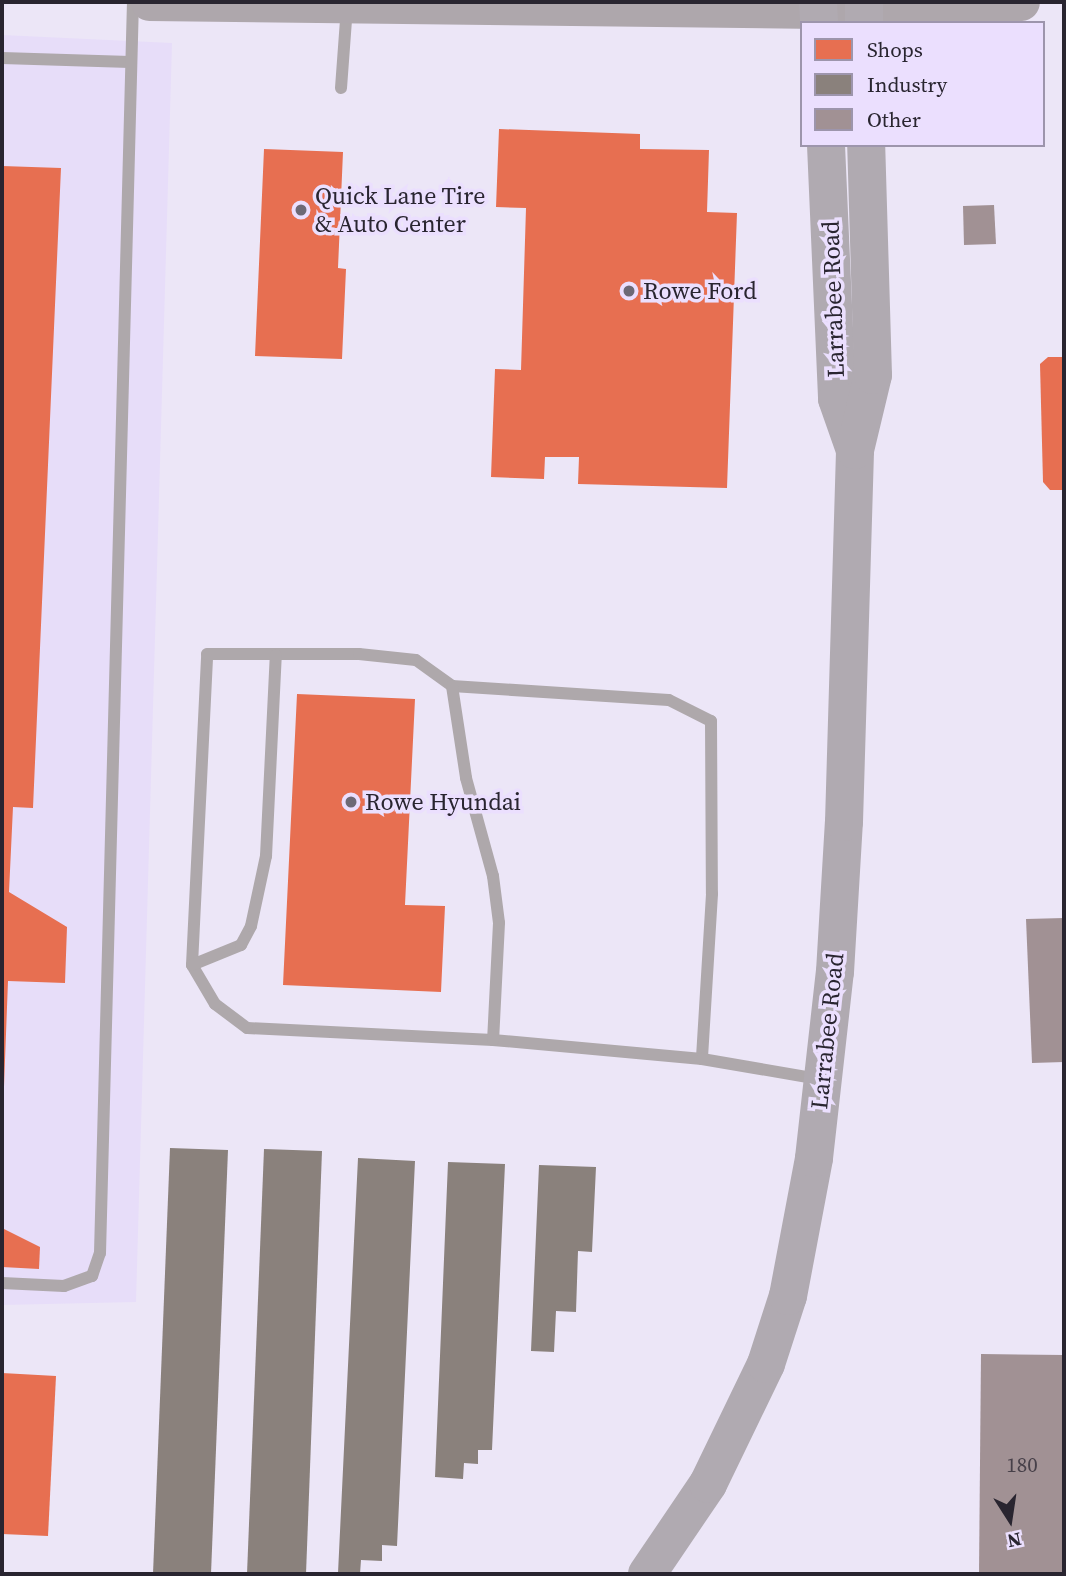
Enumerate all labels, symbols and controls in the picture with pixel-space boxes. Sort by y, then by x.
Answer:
legend [800,21,1045,147]
text: Shops [867,35,923,64]
text: Industry [867,70,947,99]
text: Other [867,105,921,134]
place label: Quick Lane Tire & Auto Center [315,182,486,238]
marker: Quick Lane Tire & Auto Center [293,202,309,218]
street label: Larrabee Road [816,220,850,378]
place label: Rowe Ford [643,277,757,305]
marker: Rowe Ford [621,283,637,299]
place label: Rowe Hyundai [365,788,521,816]
marker: Rowe Hyundai [343,794,359,810]
street label: Larrabee Road [804,951,850,1111]
house number: 180 [1006,1452,1038,1478]
north arrow [975,1485,1045,1555]
text: N [1005,1526,1024,1555]

